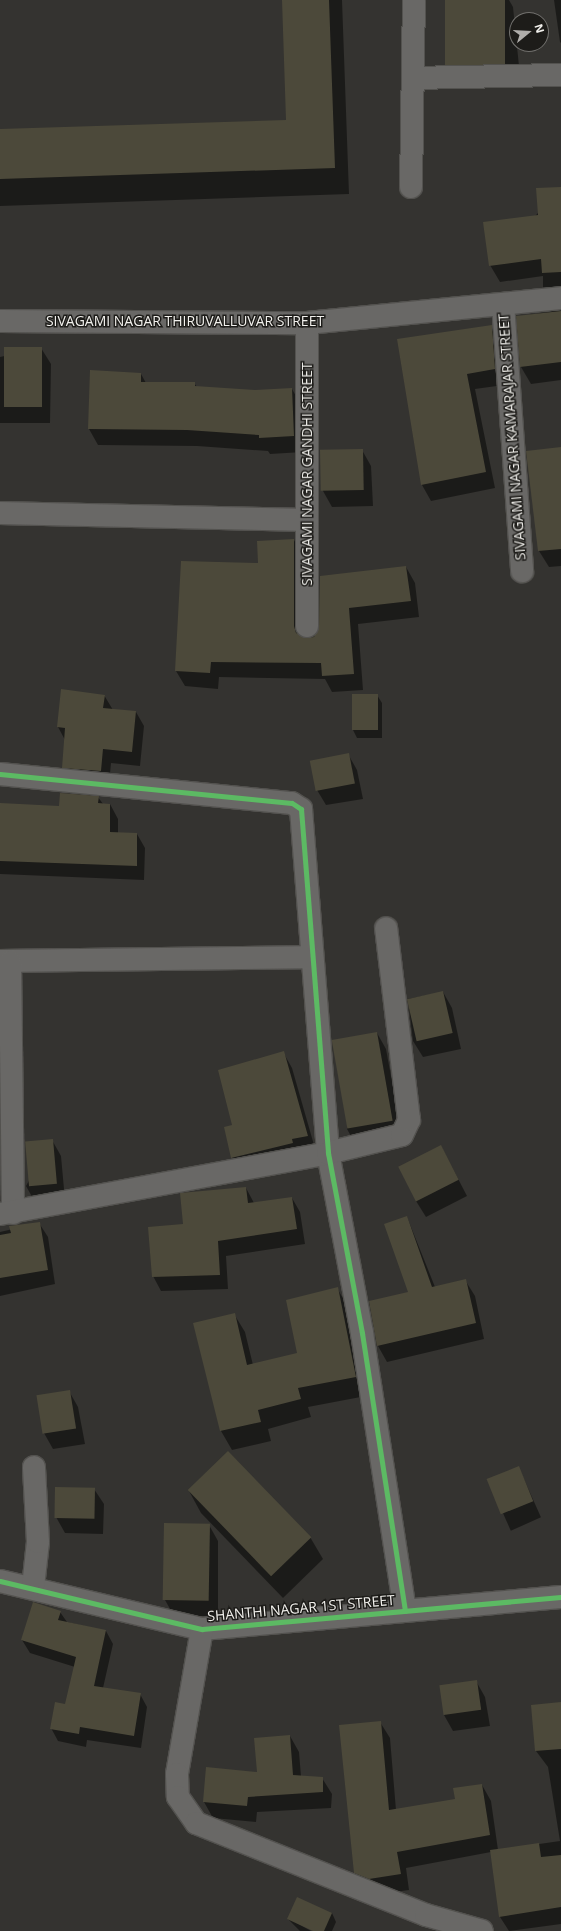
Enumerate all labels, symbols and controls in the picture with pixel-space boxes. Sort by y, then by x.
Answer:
north arrow [509,12,549,52]
text: N [531,22,548,35]
street label: SIVAGAMI NAGAR THIRUVALLUVAR STREET [46,313,324,329]
street label: SIVAGAMI NAGAR KAMARAJAR STREET [495,313,529,561]
street label: SIVAGAMI NAGAR GANDHI STREET [299,362,315,586]
street label: SHANTHI NAGAR 1ST STREET [207,1591,395,1625]

